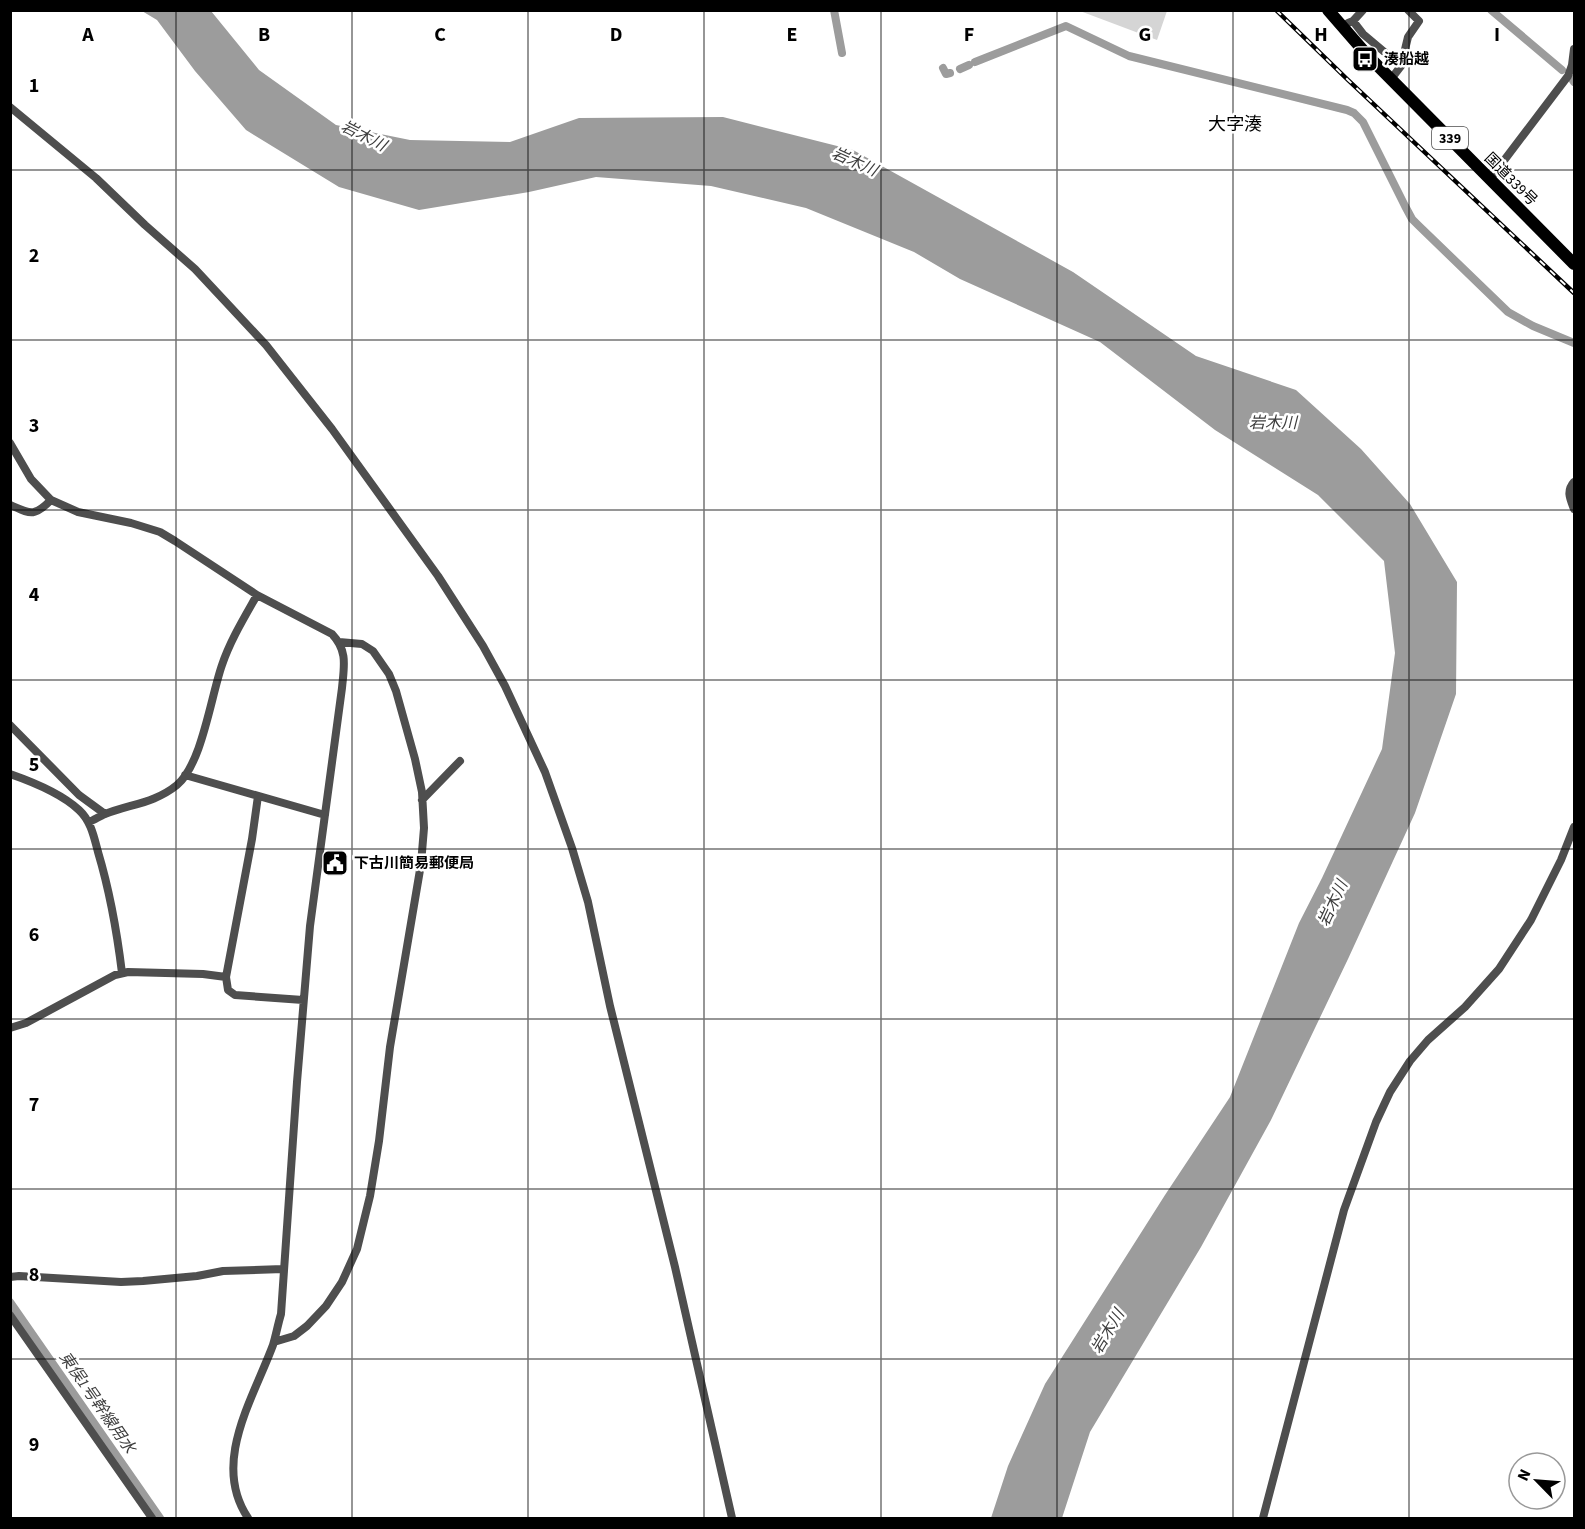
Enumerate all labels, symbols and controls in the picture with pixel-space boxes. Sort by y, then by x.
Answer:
text: A [81,21,94,49]
text: B [258,21,270,49]
text: C [434,21,446,49]
text: D [610,21,622,49]
text: E [787,21,797,49]
text: F [964,21,974,49]
text: G [1139,21,1151,49]
text: H [1314,21,1328,49]
text: I [1494,21,1500,49]
bus stop icon: 湊船越 [1350,44,1380,74]
place label: 湊船越 [1384,49,1429,70]
text: 1 [29,72,39,100]
district label: 大字湊 [1208,112,1262,137]
water label: 岩木川 [337,115,392,157]
road number: 339 [1432,127,1468,149]
water label: 岩木川 [828,142,883,183]
street label: 国道339号 [1479,148,1542,211]
text: 2 [29,242,39,270]
text: 3 [29,412,39,440]
water label: 岩木川 [1249,412,1299,434]
text: 4 [29,581,40,609]
text: 5 [29,751,39,779]
public building icon: 下古川簡易郵便局 [320,848,350,878]
place label: 下古川簡易郵便局 [354,853,474,874]
water label: 岩木川 [1313,875,1354,930]
text: 6 [29,921,39,949]
text: 7 [29,1091,39,1119]
text: 8 [29,1261,39,1289]
water label: 岩木川 [1086,1304,1131,1358]
water label: 東俣1号幹線用水 [54,1347,142,1460]
text: 9 [29,1431,39,1459]
north arrow [1507,1451,1567,1511]
text: N [1512,1466,1537,1485]

